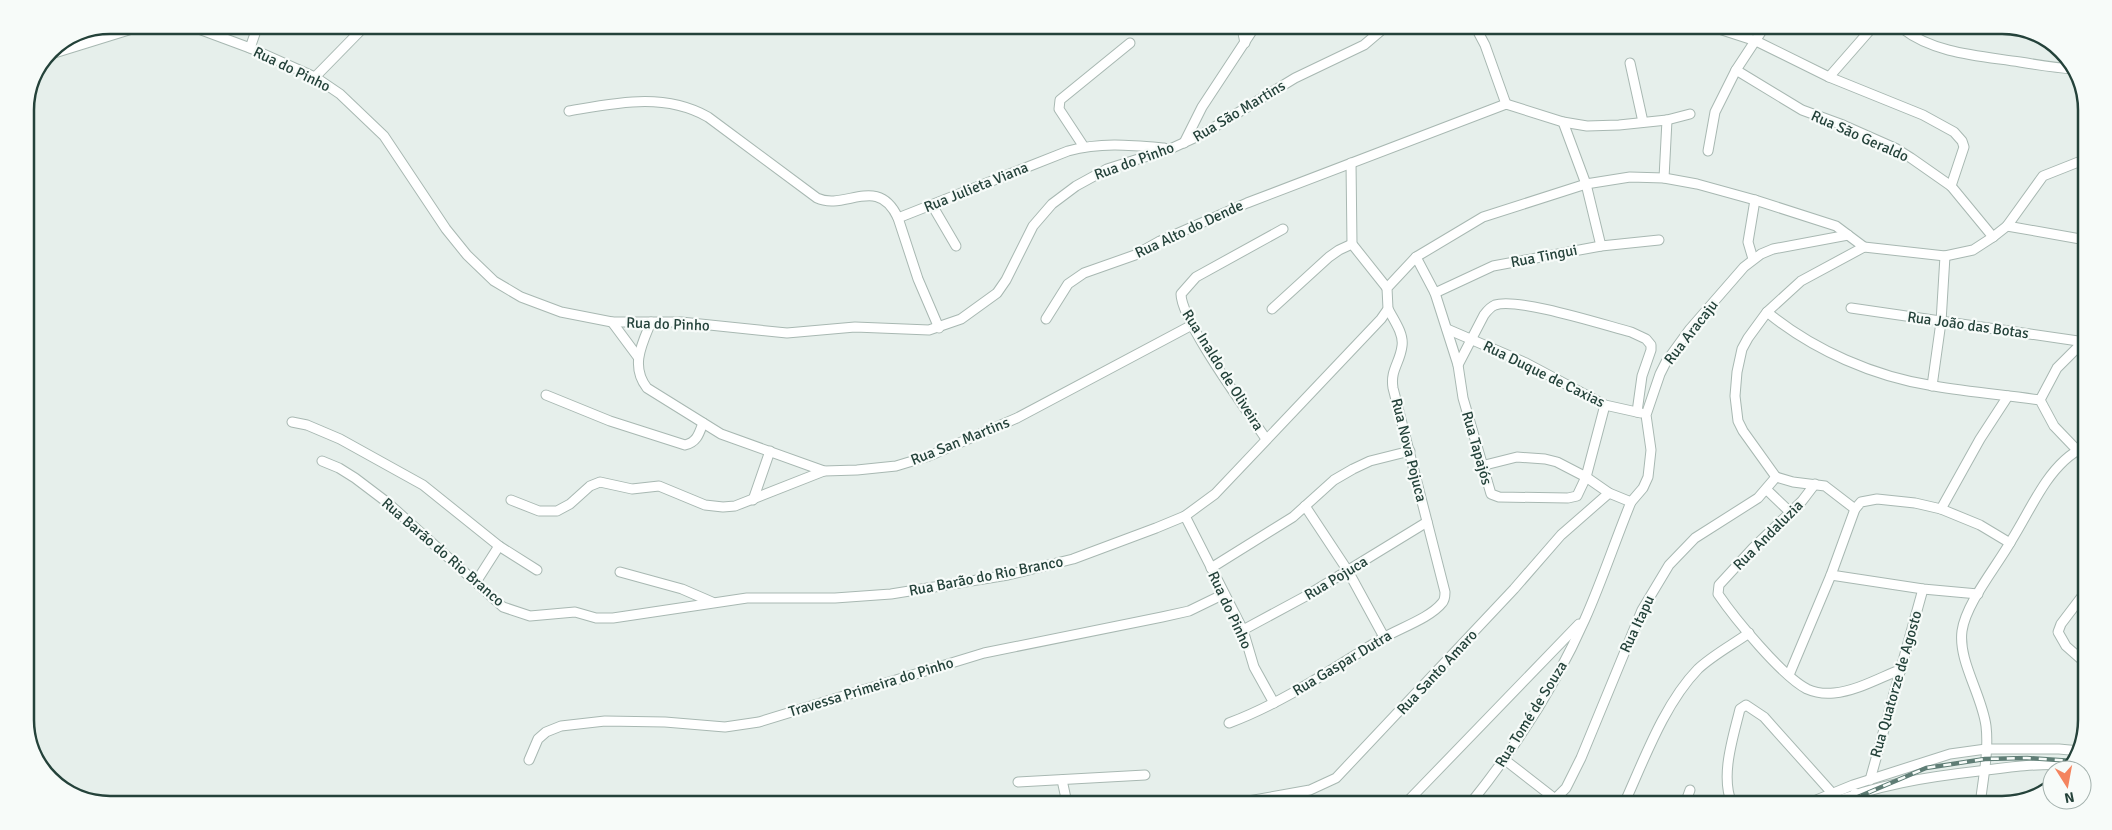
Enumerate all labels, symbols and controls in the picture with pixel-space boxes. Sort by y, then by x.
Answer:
street label: Rua do Pinho [250,43,334,95]
street label: Rua São Martins [1190,76,1289,146]
street label: Rua São Geraldo [1808,106,1912,166]
street label: Rua do Pinho [1092,138,1177,184]
street label: Rua Julieta Viana [921,158,1031,216]
street label: Rua Alto do Dende [1132,196,1246,262]
street label: Rua Tingui [1509,241,1579,271]
street label: Rua Aracaju [1660,296,1722,368]
street label: Rua Inaldo de Oliveira [1178,306,1268,434]
street label: Rua João das Botas [1906,308,2030,342]
street label: Rua do Pinho [626,314,710,334]
street label: Rua Duque de Caxias [1480,337,1608,411]
street label: Rua Nova Pojuca [1387,396,1431,504]
street label: Rua Tapajós [1458,409,1496,487]
street label: Rua San Martins [908,413,1012,469]
street label: Rua Barão do Rio Branco [378,494,508,610]
street label: Rua Andaluzia [1729,496,1807,574]
street label: Rua Barão do Rio Branco [907,552,1065,600]
street label: Rua Pojuca [1301,552,1371,604]
street label: Rua do Pinho [1204,568,1256,652]
street label: Rua Itapu [1616,592,1658,656]
street label: Rua Quatorze de Agosto [1866,608,1926,760]
street label: Rua Gaspar Dutra [1289,626,1395,700]
street label: Rua Santo Amaro [1393,626,1481,718]
street label: Travessa Primeira do Pinho [786,653,956,721]
street label: Rua Tomé de Souza [1491,658,1571,770]
north arrow [2042,760,2092,810]
text: N [2063,788,2076,807]

